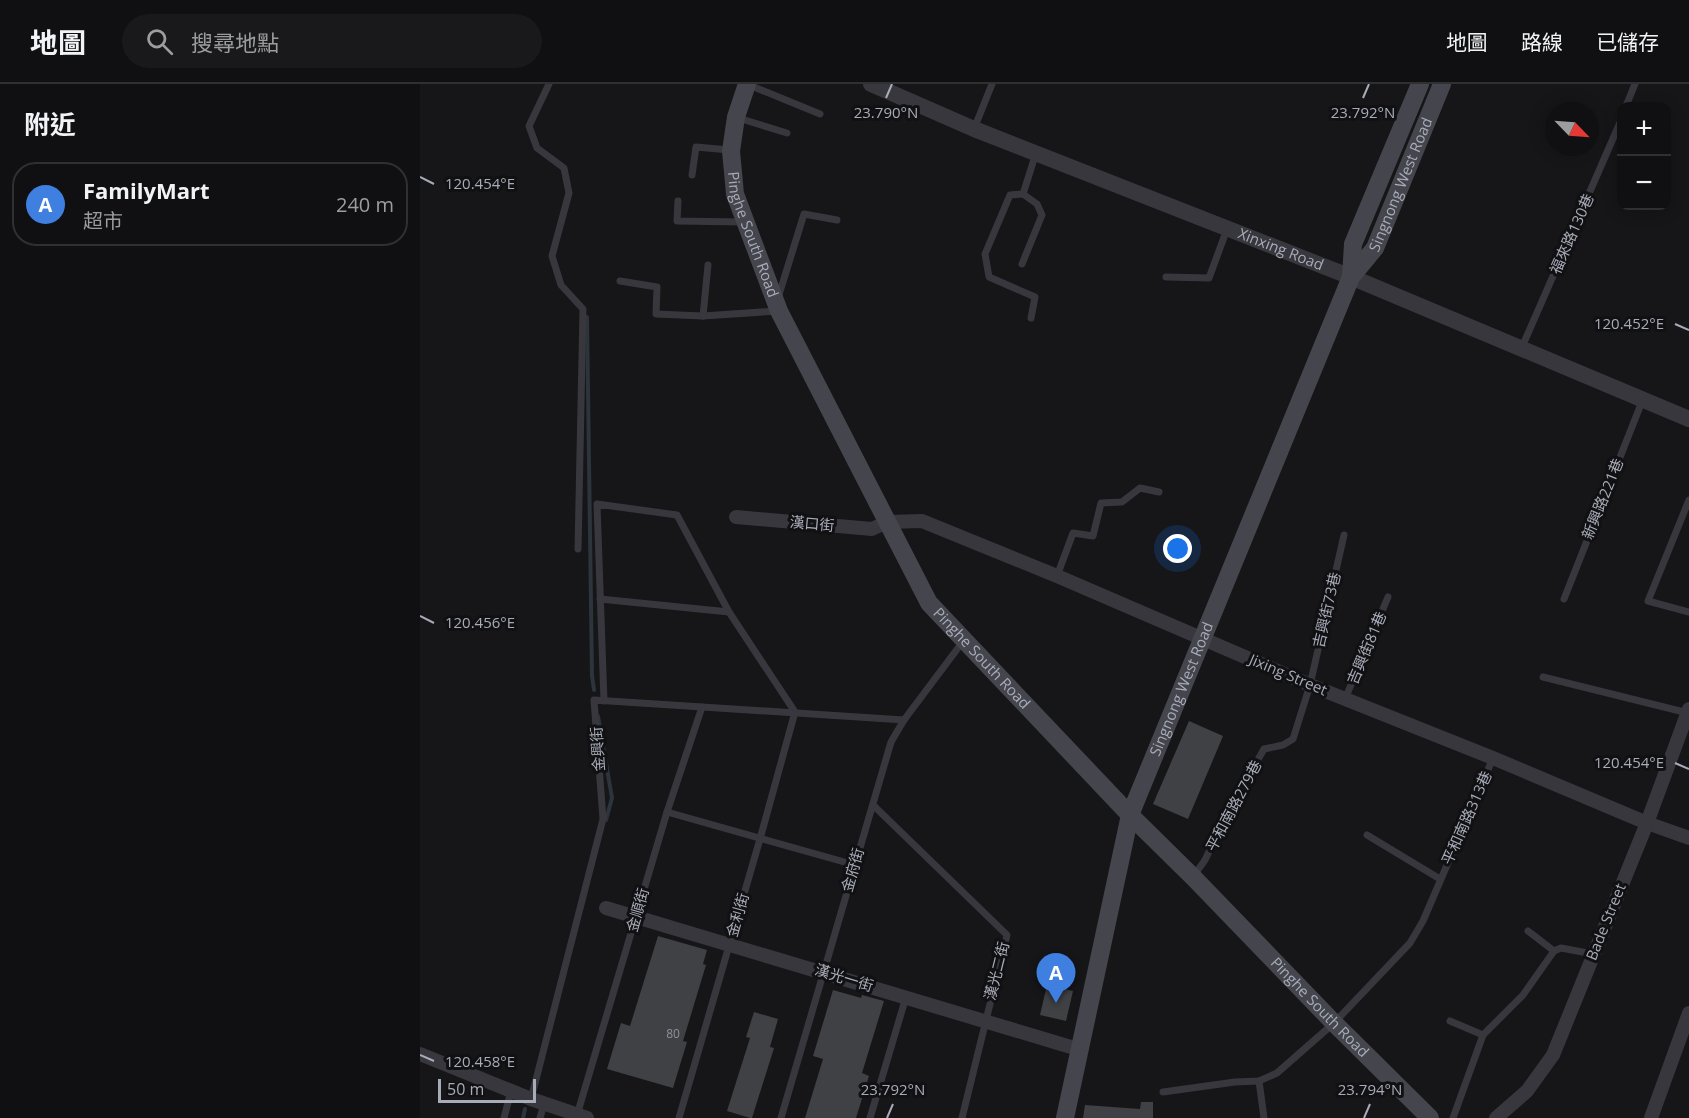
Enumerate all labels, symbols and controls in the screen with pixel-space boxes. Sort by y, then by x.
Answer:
search box [122,14,542,68]
text: 地圖 [30,23,86,61]
icon: search [143,25,176,58]
text: 搜尋地點 [191,27,279,57]
text: 地圖 [1446,28,1488,56]
text: 路線 [1521,28,1563,56]
text: 已儲存 [1596,28,1659,56]
text: 23.790°N [854,102,918,122]
text: 23.792°N [1331,102,1395,122]
north arrow [1545,102,1599,156]
map controls [1617,102,1671,210]
button: + [1617,102,1671,156]
text: 附近 [24,106,76,142]
street label: Singnong West Road [1364,114,1436,255]
button: − [1617,156,1671,210]
street label: Pinghe South Road [724,170,784,300]
text: 120.454°E [445,173,515,193]
text: FamilyMart [83,175,209,205]
street label: 福來路130巷 [1545,190,1598,277]
text: A [39,191,52,218]
text: 240 m [336,191,394,218]
text: 超市 [83,207,123,234]
street label: Xinxing Road [1235,223,1327,274]
text: 120.452°E [1594,313,1664,333]
street label: 新興路221巷 [1577,455,1627,542]
street label: 漢口街 [789,511,835,535]
your location [1163,534,1192,563]
street label: 吉興街73巷 [1308,570,1344,650]
street label: Pinghe South Road [929,603,1035,713]
street label: 吉興街81巷 [1342,608,1390,687]
text: 120.456°E [445,612,515,632]
street label: Singnong West Road [1144,619,1217,759]
street label: Jixing Street [1245,648,1330,699]
street label: 金興街 [585,726,609,772]
text: 120.454°E [1594,752,1664,772]
street label: 平和南路279巷 [1201,756,1266,855]
street label: 平和南路313巷 [1436,768,1496,868]
street label: 金府街 [836,845,868,894]
street label: Bade Street [1581,880,1630,963]
street label: 金順街 [621,885,653,934]
street label: 金利街 [721,890,753,939]
street label: 漢光二街 [979,939,1013,1002]
street label: Pinghe South Road [1267,953,1374,1061]
pin: A [1036,954,1076,1003]
street label: 漢光一街 [813,959,876,995]
house number: 80 [666,1025,680,1042]
text: 120.458°E [445,1051,515,1071]
scale bar [438,1076,536,1104]
text: 50 m [447,1078,484,1100]
text: 23.792°N [861,1079,925,1099]
text: 23.794°N [1338,1079,1402,1099]

